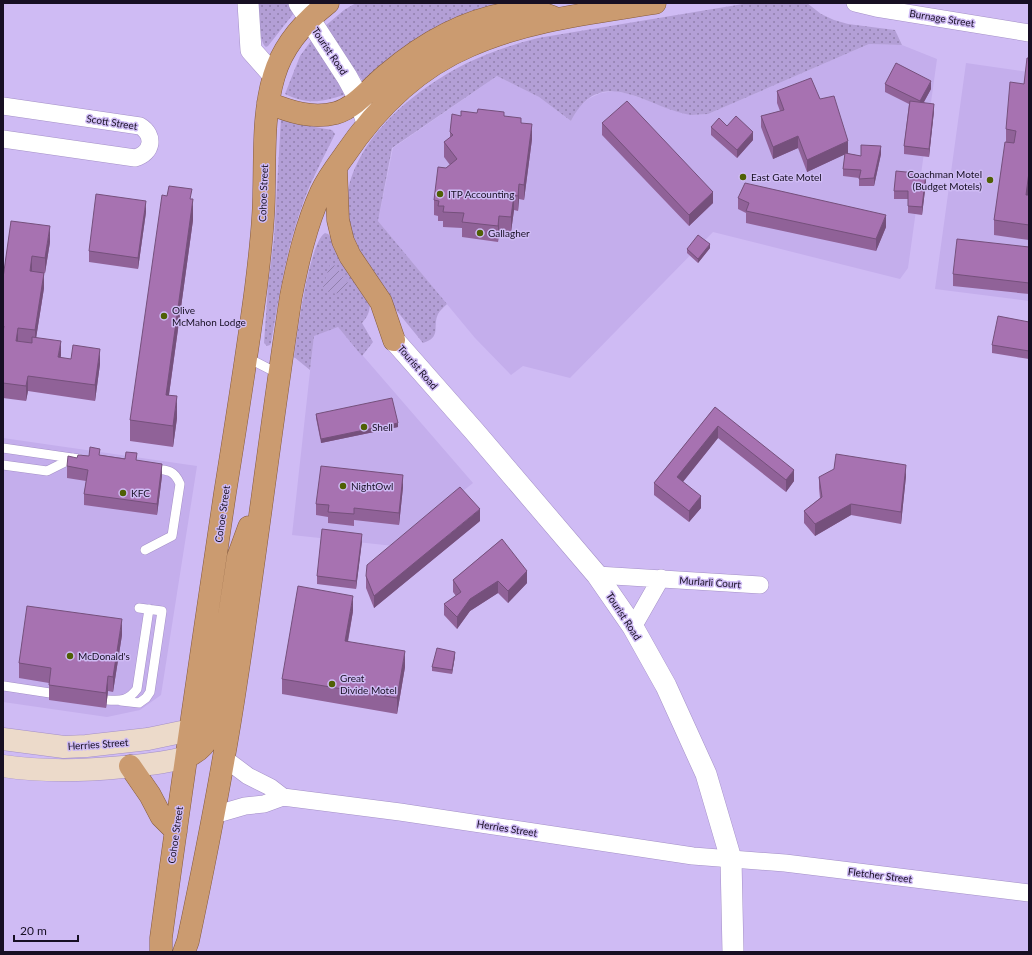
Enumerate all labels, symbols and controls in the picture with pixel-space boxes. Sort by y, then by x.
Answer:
street label: Burnage Street [909,7,976,29]
street label: Tourist Road [310,25,350,77]
street label: Scott Street [86,112,139,132]
street label: Cohoe Street [256,164,270,222]
place label: Coachman Motel (Budget Motels) [907,168,982,192]
place label: East Gate Motel [751,171,822,183]
marker: East Gate Motel [738,172,748,182]
marker: Coachman Motel (Budget Motels) [985,175,995,185]
place label: ITP Accounting [448,188,514,200]
marker: ITP Accounting [435,189,445,199]
place label: Gallagher [488,227,530,239]
marker: Gallagher [475,228,485,238]
place label: Olive McMahon Lodge [172,304,246,328]
marker: Olive McMahon Lodge [159,311,169,321]
street label: Tourist Road [396,342,440,392]
place label: Shell [372,421,393,433]
marker: Shell [359,422,369,432]
place label: NightOwl [351,480,393,492]
marker: NightOwl [338,481,348,491]
street label: Cohoe Street [212,484,232,543]
place label: KFC [131,487,150,499]
marker: KFC [118,488,128,498]
street label: Murlarli Court [679,574,742,590]
street label: Tourist Road [604,590,644,642]
place label: McDonald's [78,650,130,662]
marker: McDonald's [65,651,75,661]
place label: Great Divide Motel [340,672,397,696]
marker: Great Divide Motel [327,679,337,689]
street label: Herries Street [67,736,129,752]
street label: Cohoe Street [165,805,185,864]
street label: Herries Street [476,817,538,839]
street label: Fletcher Street [847,865,913,885]
scale bar [14,917,78,943]
text: 20 m [20,923,47,938]

